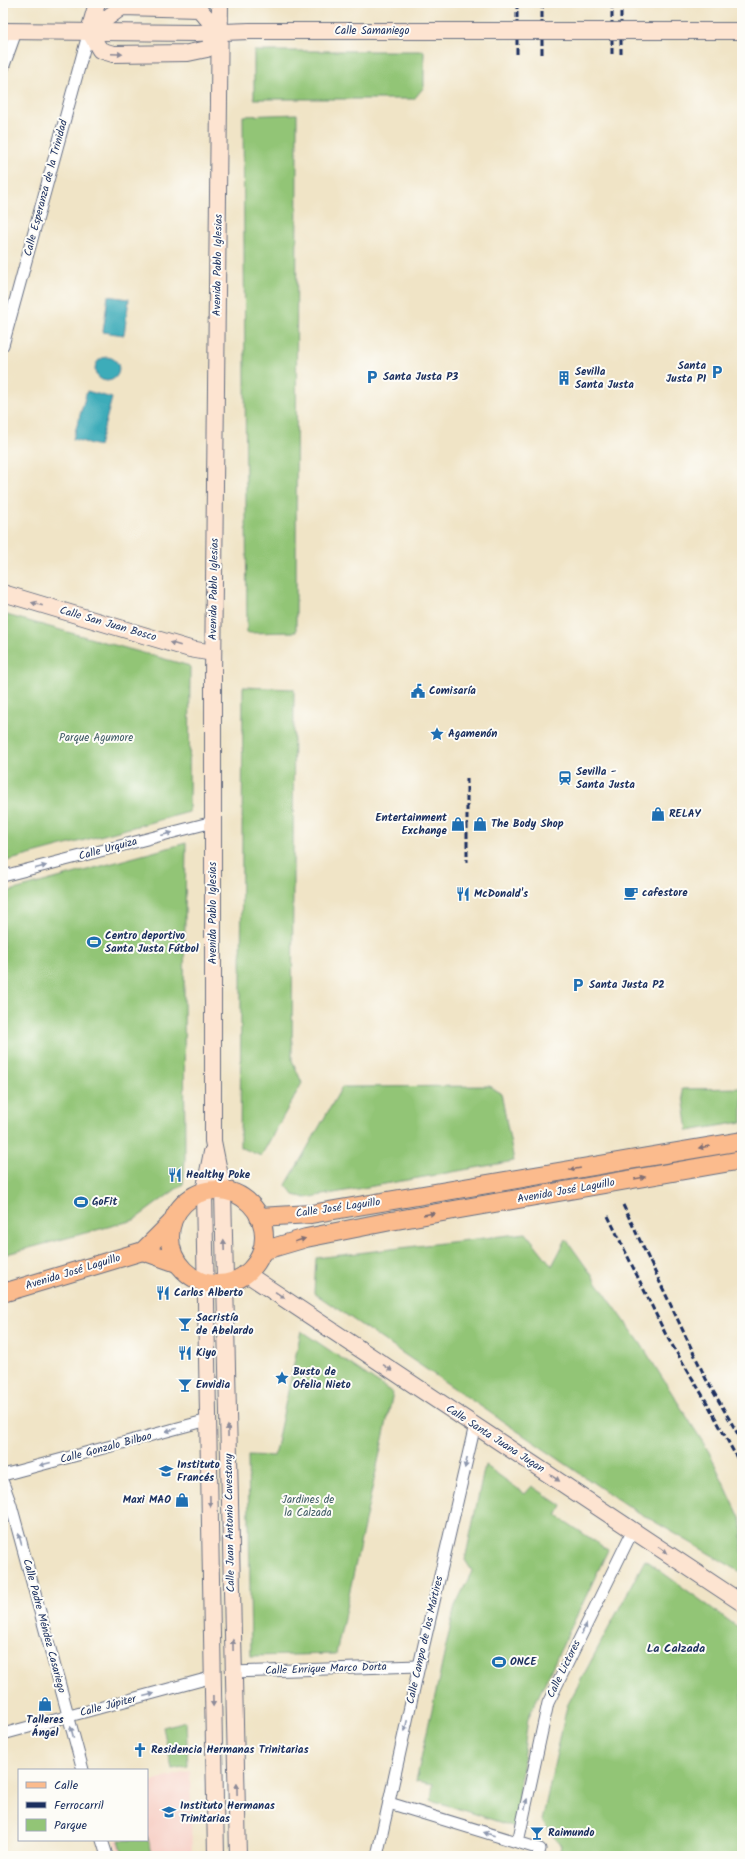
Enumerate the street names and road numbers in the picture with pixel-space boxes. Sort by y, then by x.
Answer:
street label: Calle Samaniego [334,22,410,40]
street label: Calle Esperanza de la Trinidad [19,117,73,258]
street label: Avenida Pablo Iglesias [208,213,228,316]
street label: Avenida Pablo Iglesias [204,537,224,640]
street label: Calle San Juan Bosco [57,602,159,646]
street label: Calle Urquiza [77,833,139,865]
street label: Avenida Pablo Iglesias [204,862,222,964]
street label: Avenida José Laguillo [516,1174,616,1208]
street label: Calle José Laguillo [295,1193,381,1223]
street label: Avenida José Laguillo [23,1249,123,1295]
street label: Calle Santa Juana Jugan [442,1400,548,1478]
street label: Calle Gonzalo Bilbao [58,1427,154,1469]
street label: Calle Juan Antonio Cavestany [220,1453,240,1592]
street label: Calle Padre Méndez Casariego [17,1557,71,1695]
street label: Calle Campo de los Mártires [402,1574,449,1706]
street label: Calle Lictores [542,1637,586,1701]
street label: Calle Enrique Marco Dorta [265,1658,387,1680]
street label: Calle Júpiter [78,1689,139,1722]

